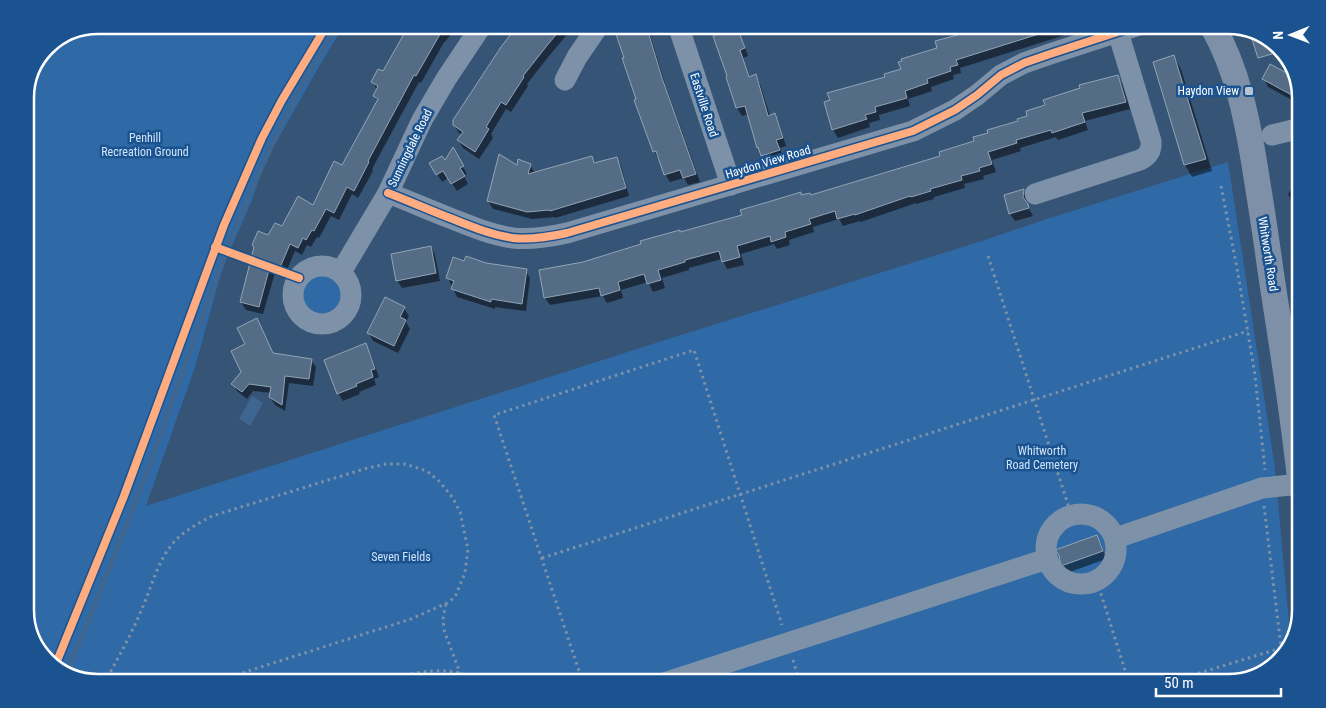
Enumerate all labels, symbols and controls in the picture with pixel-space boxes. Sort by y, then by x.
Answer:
north arrow [1266,10,1316,60]
text: N [1270,31,1286,40]
street label: Eastville Road [687,71,721,139]
place label: Haydon View [1178,84,1239,98]
marker: Haydon View [1243,85,1255,97]
street label: Sunningdale Road [385,107,435,189]
park label: Penhill Recreation Ground [101,131,189,159]
street label: Haydon View Road [724,142,812,182]
street label: Whitworth Road [1255,216,1281,292]
park label: Whitworth Road Cemetery [1006,444,1078,472]
park label: Seven Fields [371,550,431,564]
scale bar [1156,666,1281,698]
text: 50 m [1164,674,1194,692]

